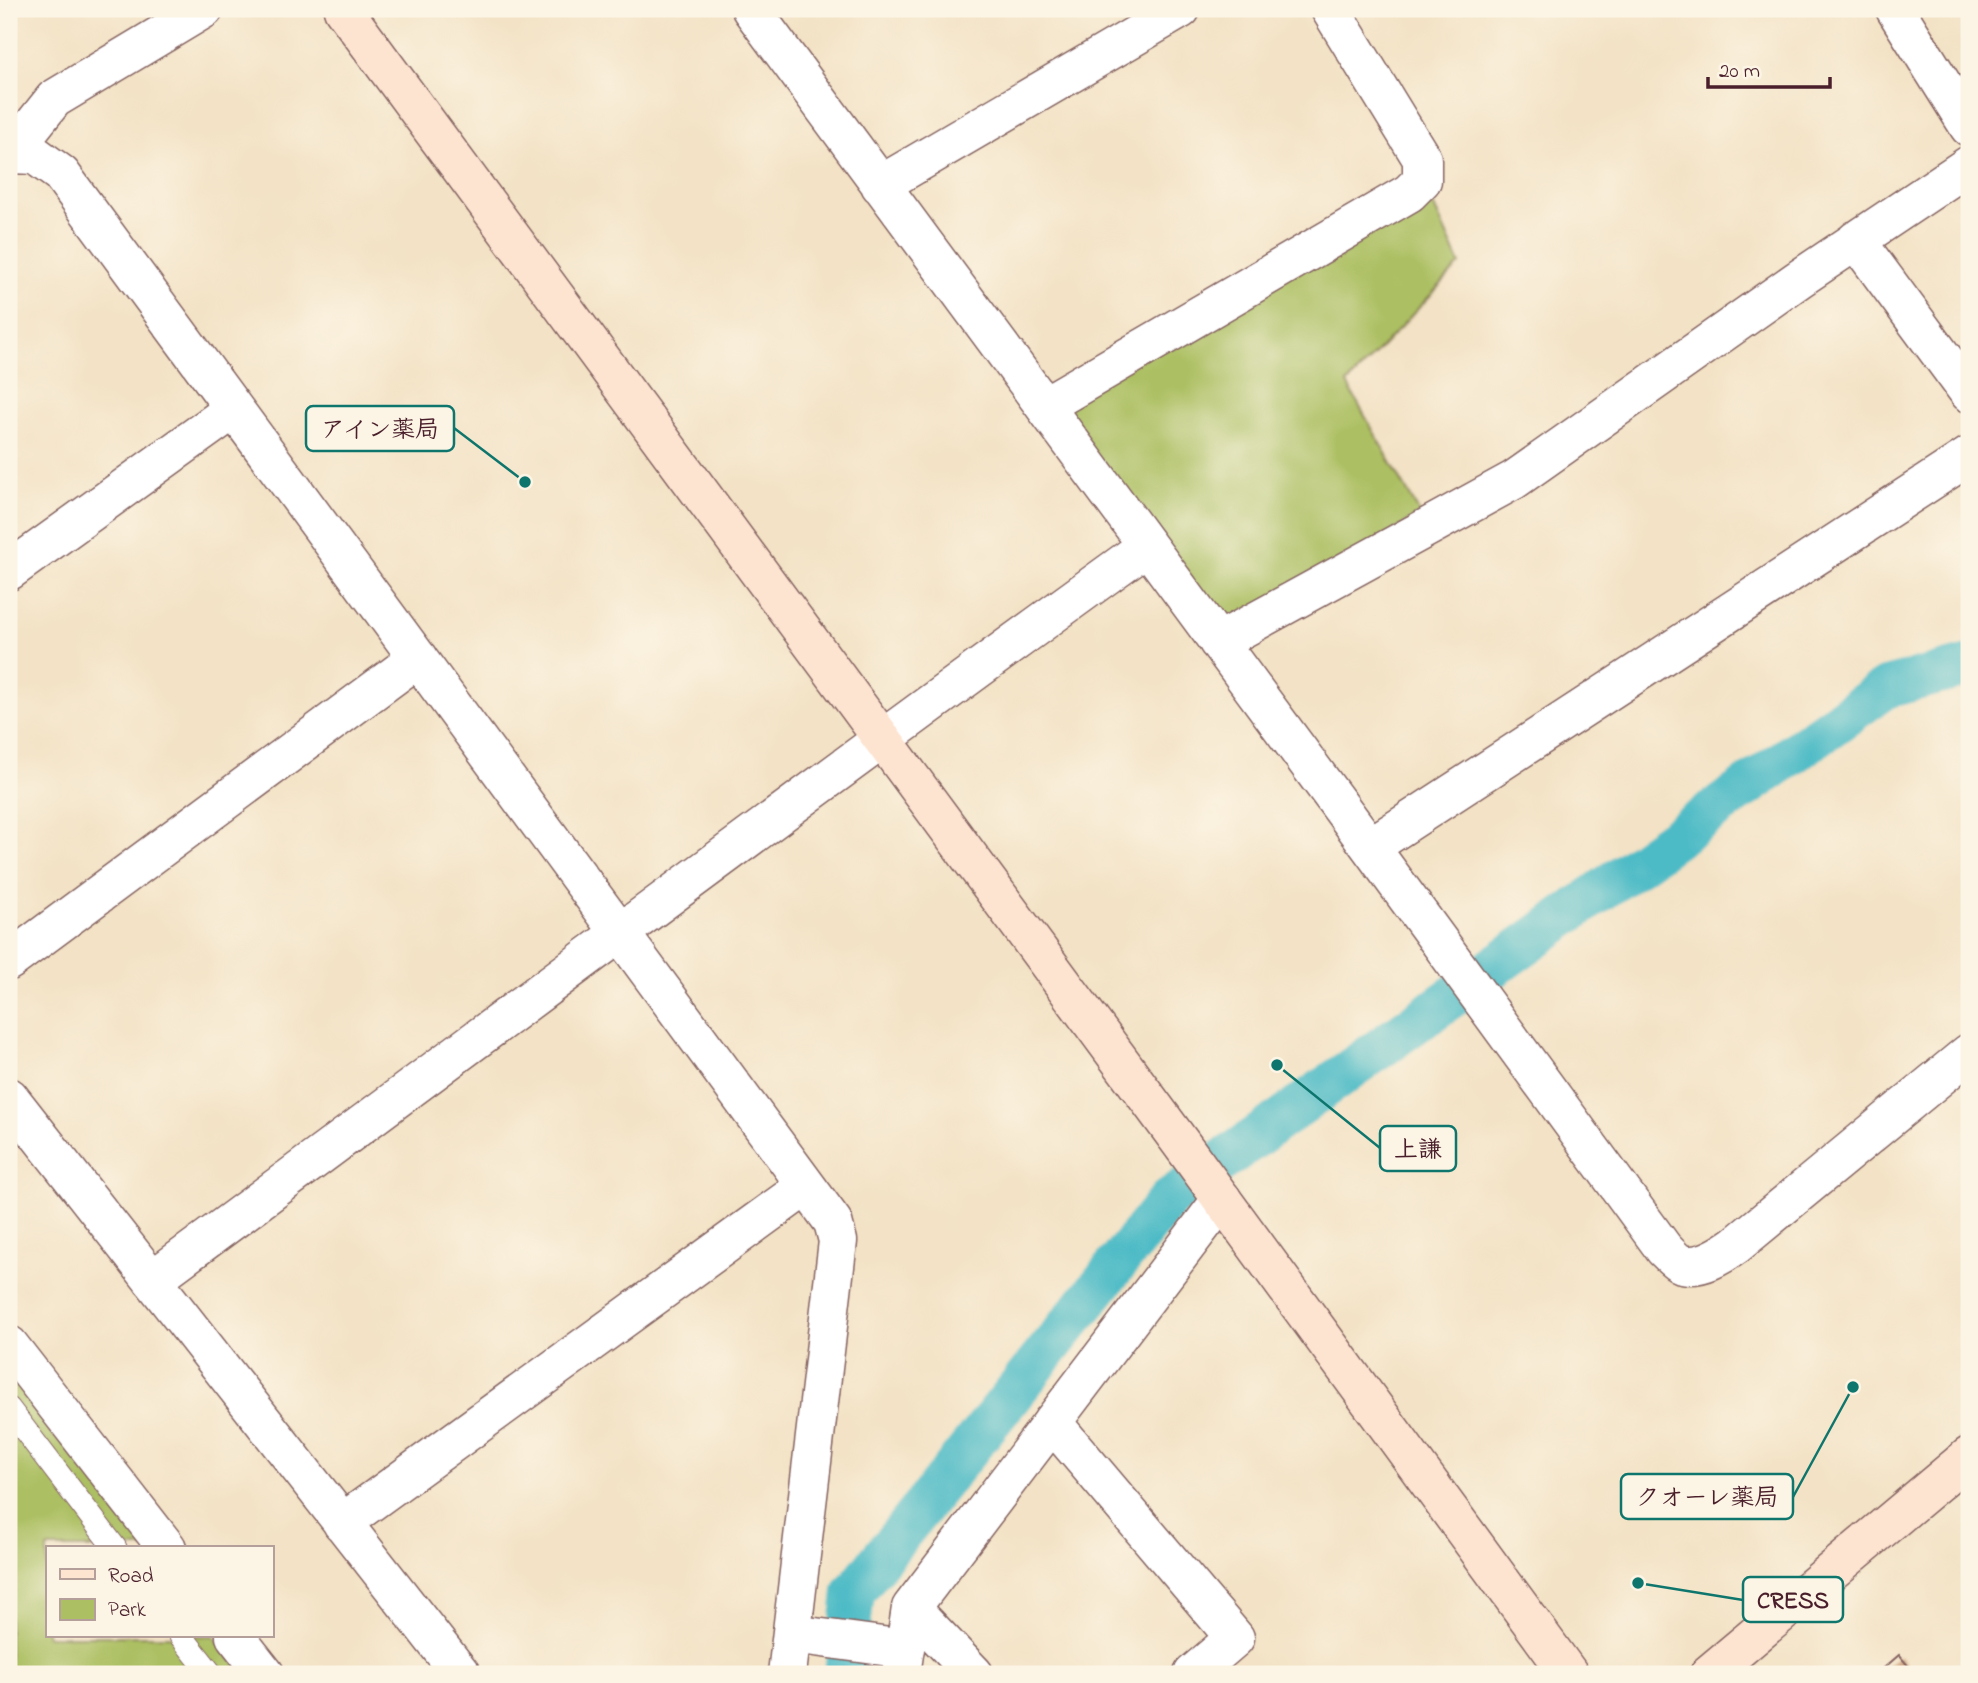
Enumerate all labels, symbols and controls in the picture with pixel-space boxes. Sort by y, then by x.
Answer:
scale bar [1708,46,1831,90]
text: 20 m [1719,57,1760,87]
callout: アイン薬局 [306,406,454,451]
text: アイン薬局 [321,414,439,449]
callout: 上謙 [1380,1126,1456,1171]
text: 上謙 [1394,1134,1442,1169]
callout: クオーレ薬局 [1621,1474,1793,1519]
text: クオーレ薬局 [1635,1482,1779,1517]
legend [46,1546,273,1638]
text: Road [108,1562,154,1592]
callout: CRESS [1743,1577,1843,1622]
text: CRESS [1757,1585,1829,1620]
text: Park [108,1596,147,1626]

